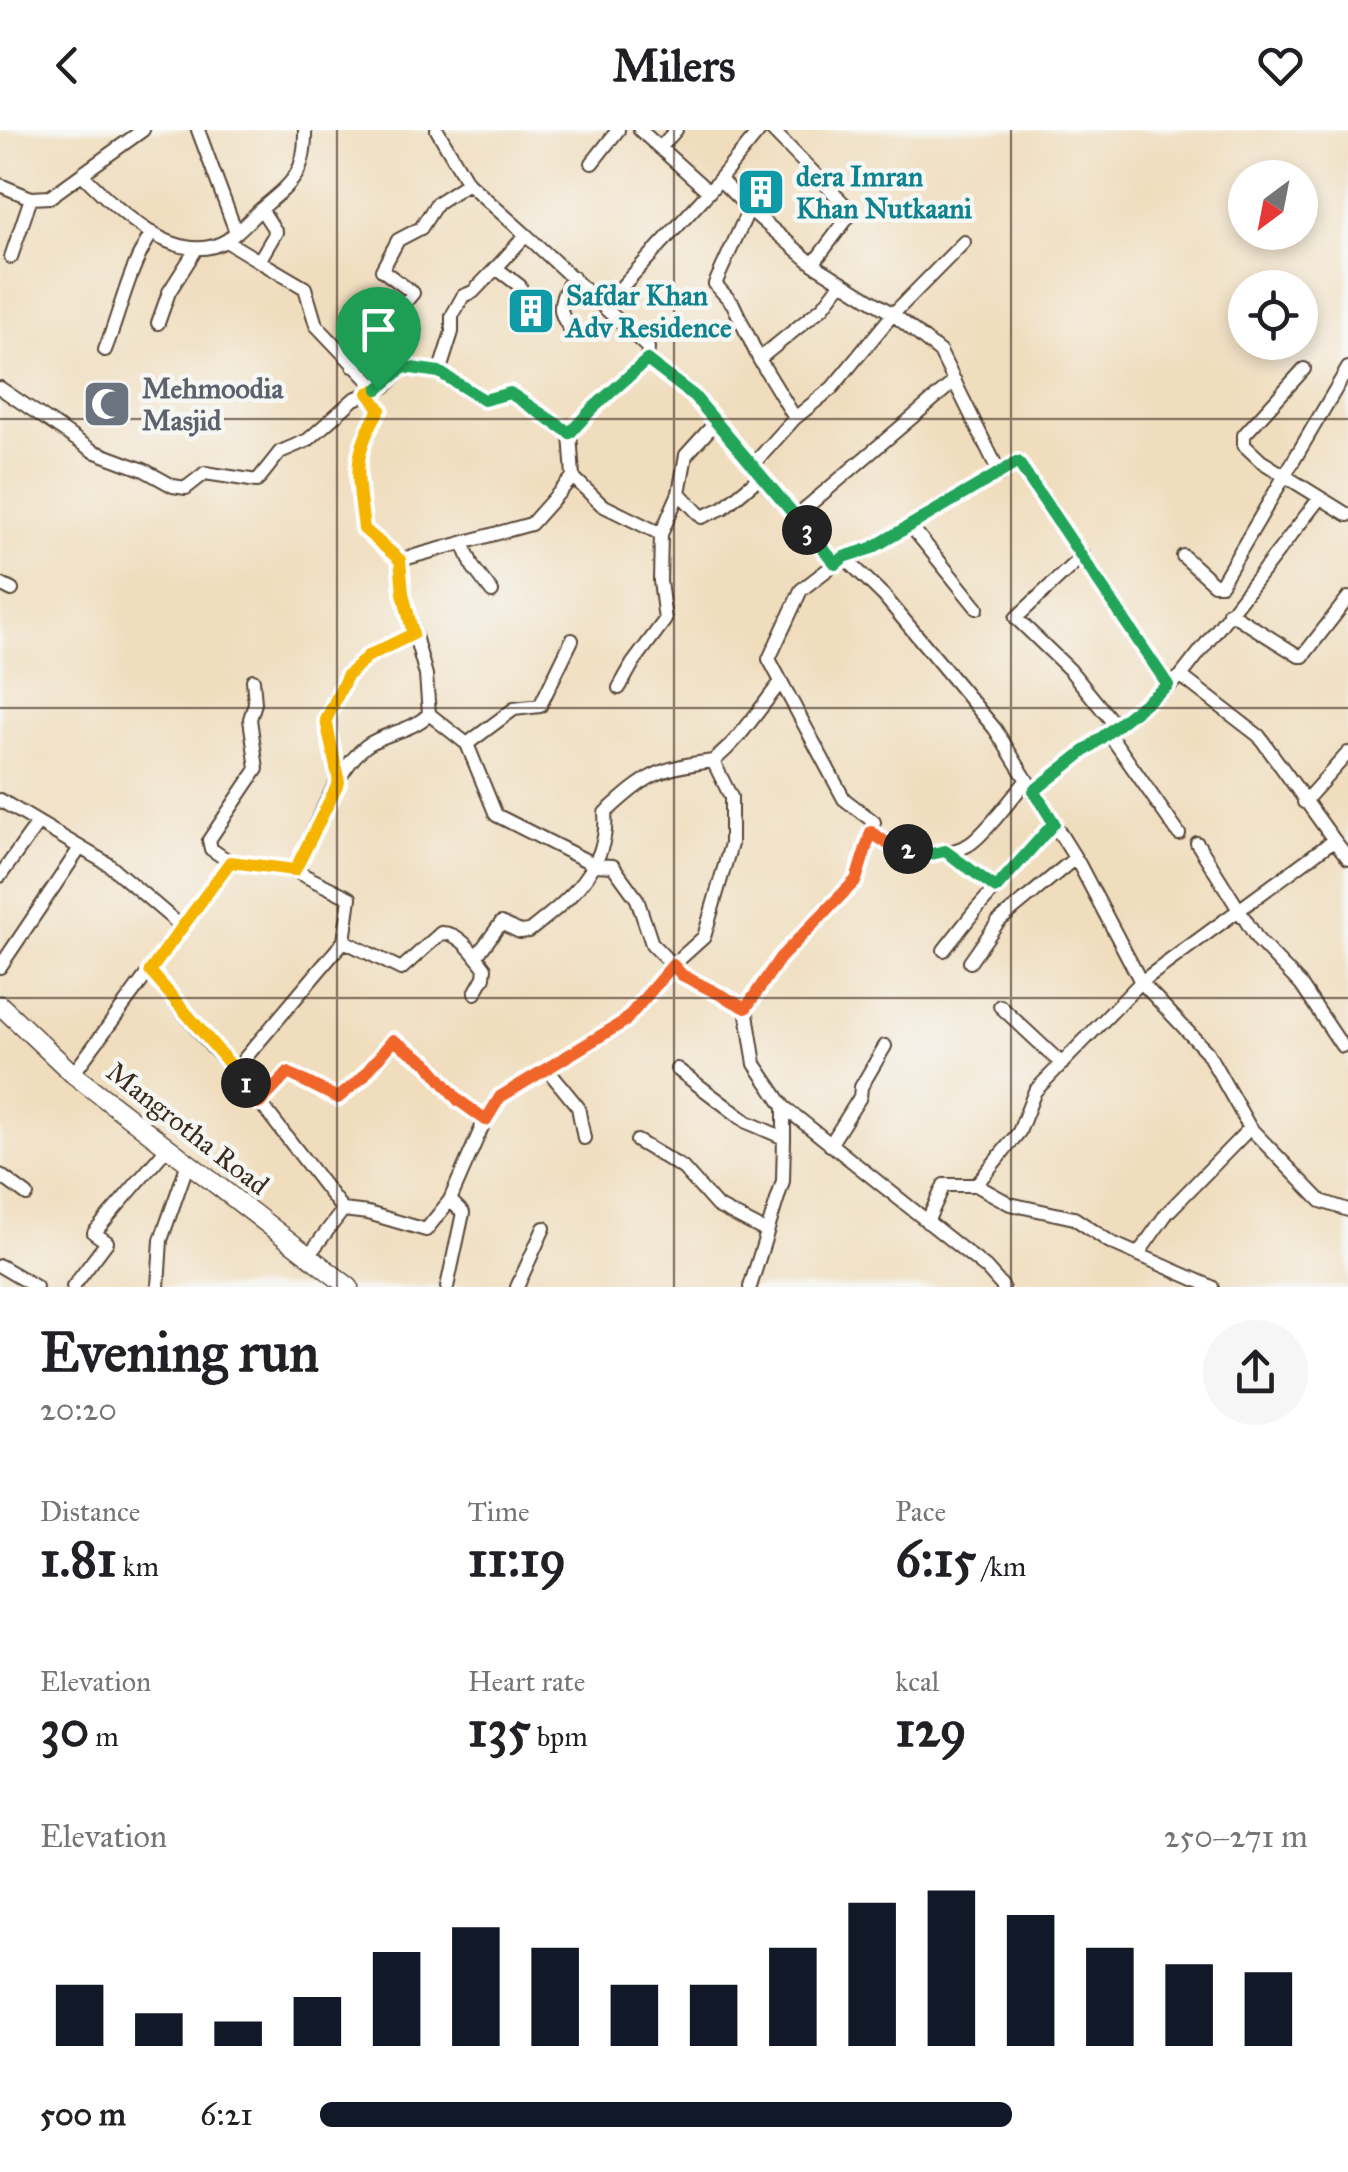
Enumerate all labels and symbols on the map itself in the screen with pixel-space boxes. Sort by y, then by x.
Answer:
place label: dera Imran Khan Nutkaani [796,159,972,226]
north arrow [1228,160,1318,250]
building icon: dera Imran Khan Nutkaani [735,166,787,218]
place label: Safdar Khan Adv Residence [564,278,732,345]
building icon: Safdar Khan Adv Residence [505,285,557,337]
pin [336,287,421,390]
place label: Mehmoodia Masjid [142,371,285,438]
mosque icon: Mehmoodia Masjid [81,378,133,430]
pin: 3 [782,505,832,555]
pin: 2 [883,824,933,874]
street label: Mangrotha Road [99,1054,276,1203]
pin: 1 [221,1058,271,1108]

